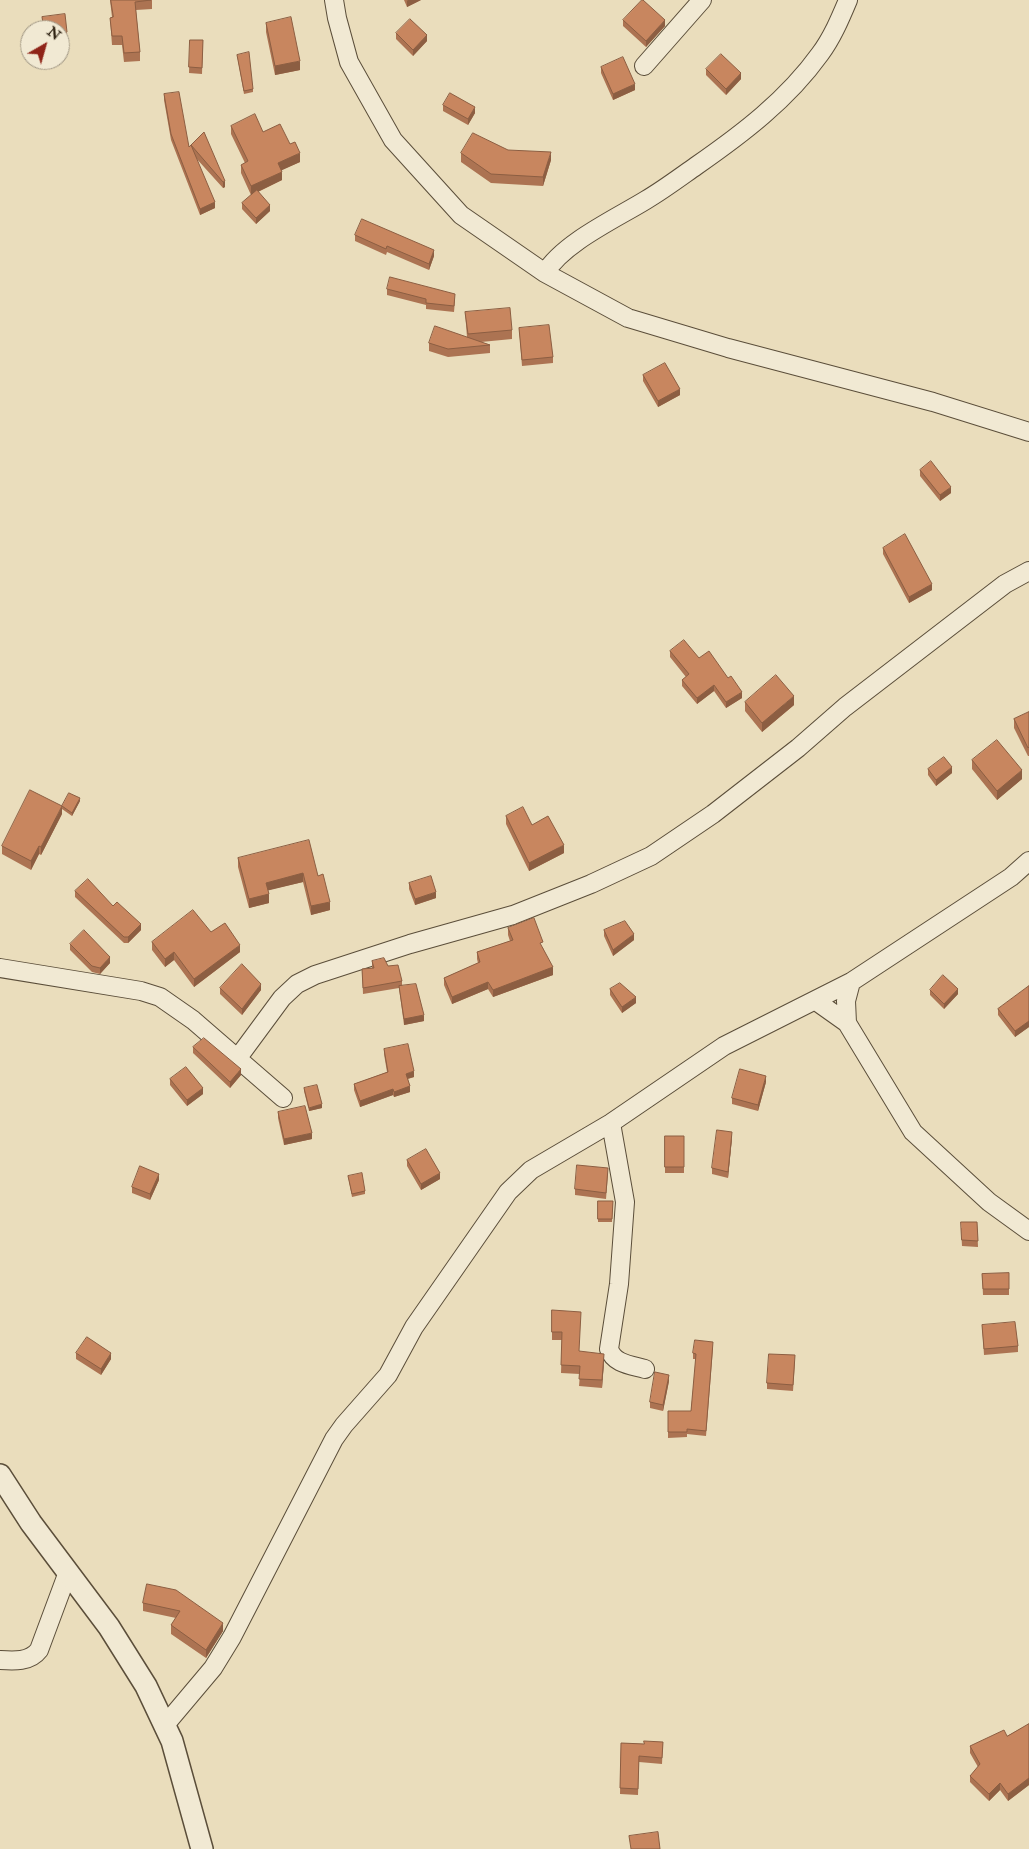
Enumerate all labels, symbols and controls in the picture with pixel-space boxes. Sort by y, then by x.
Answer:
north arrow [20,20,70,70]
text: N [44,23,64,44]

